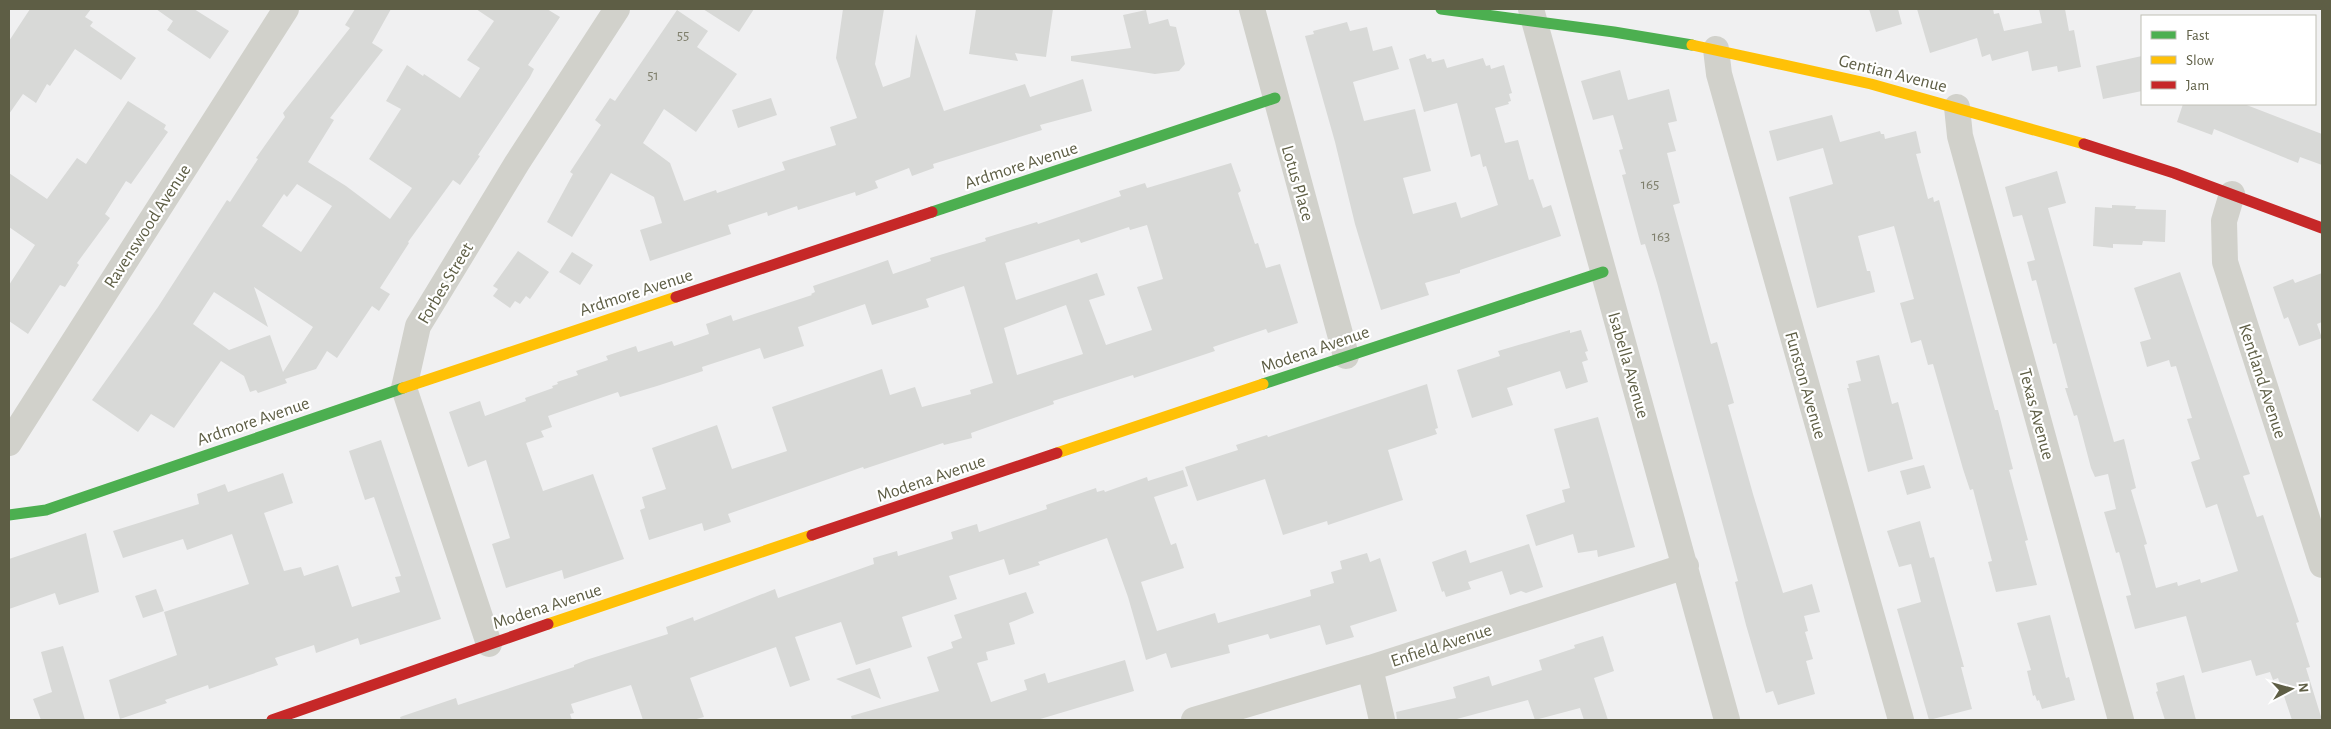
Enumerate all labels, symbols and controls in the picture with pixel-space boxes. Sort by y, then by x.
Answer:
legend [2141,15,2316,105]
house number: 55 [677,28,689,43]
text: Fast [2186,28,2210,43]
street label: Gentian Avenue [1837,52,1949,96]
text: Slow [2186,53,2214,68]
house number: 51 [647,68,659,83]
text: Jam [2186,78,2209,93]
street label: Ardmore Avenue [962,139,1080,193]
street label: Lotus Place [1278,143,1316,223]
street label: Ravenswood Avenue [101,161,195,292]
house number: 165 [1641,177,1659,192]
house number: 163 [1652,229,1670,244]
street label: Forbes Street [415,240,477,327]
street label: Ardmore Avenue [577,266,695,320]
street label: Isabella Avenue [1604,310,1652,420]
street label: Kentland Avenue [2235,322,2289,441]
street label: Modena Avenue [1259,323,1372,377]
street label: Funston Avenue [1781,330,1829,441]
street label: Texas Avenue [2015,367,2057,462]
street label: Ardmore Avenue [195,394,312,450]
street label: Modena Avenue [875,452,988,506]
street label: Modena Avenue [491,581,604,633]
street label: Enfield Avenue [1389,621,1494,671]
north arrow [2266,664,2316,714]
text: N [2295,682,2310,693]

